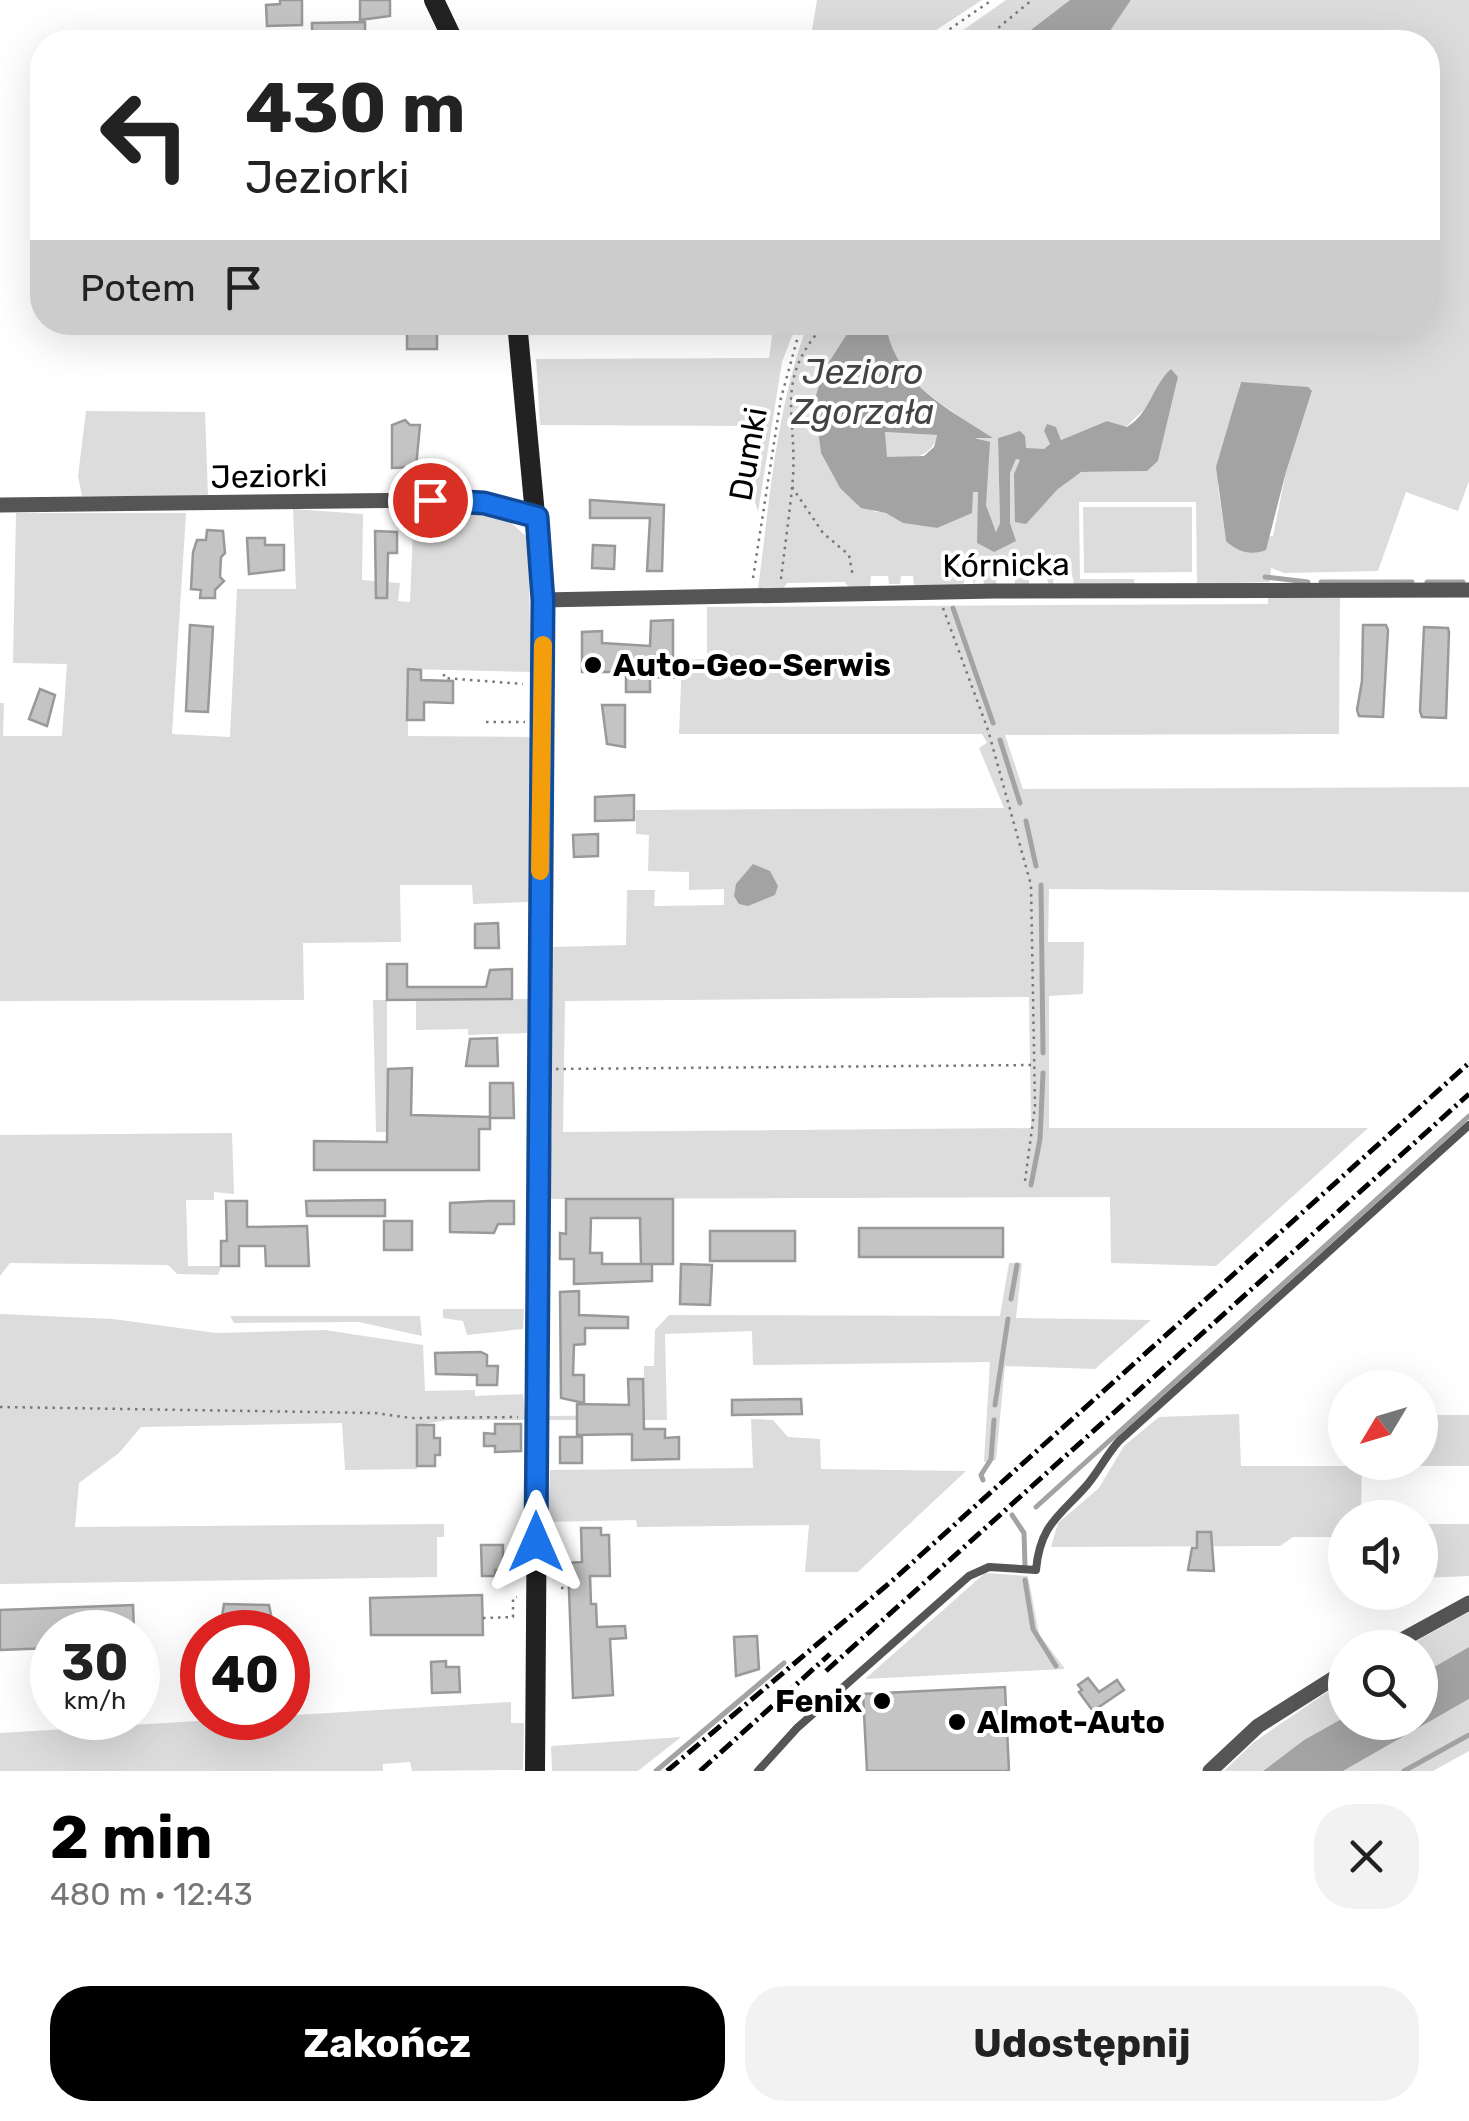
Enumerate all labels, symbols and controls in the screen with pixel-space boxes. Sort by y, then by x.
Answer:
text: 430 m [245,67,466,150]
icon: left [80,70,210,200]
text: Jeziorki [245,151,410,204]
icon: arrive [216,260,271,315]
text: Potem [80,265,196,311]
water label: Jezioro Zgorzała [791,351,934,433]
street label: Dumki [721,404,775,504]
street label: Jeziorki [210,456,328,496]
pin [388,458,473,543]
icon: arrive [403,473,458,528]
street label: Kórnicka [942,545,1070,585]
place label: Auto-Geo-Serwis [613,646,891,684]
marker: Auto-Geo-Serwis [582,654,604,676]
north arrow [1328,1370,1438,1480]
map controls [1328,1370,1438,1740]
position arrow [484,1490,588,1594]
button: sound [1328,1500,1438,1610]
speed limit sign: 40 [180,1610,310,1740]
button: search [1328,1630,1438,1740]
text: 30 [62,1633,128,1693]
place label: Fenix [775,1682,862,1720]
text: km/h [64,1686,126,1715]
marker: Fenix [871,1690,893,1712]
place label: Almot-Auto [977,1703,1165,1741]
marker: Almot-Auto [946,1711,968,1733]
text: 2 min [50,1802,212,1873]
button: close [1314,1804,1419,1909]
text: 480 m · 12:43 [50,1875,253,1913]
button: Zakończ [50,1986,725,2101]
button: Udostępnij [745,1986,1419,2101]

